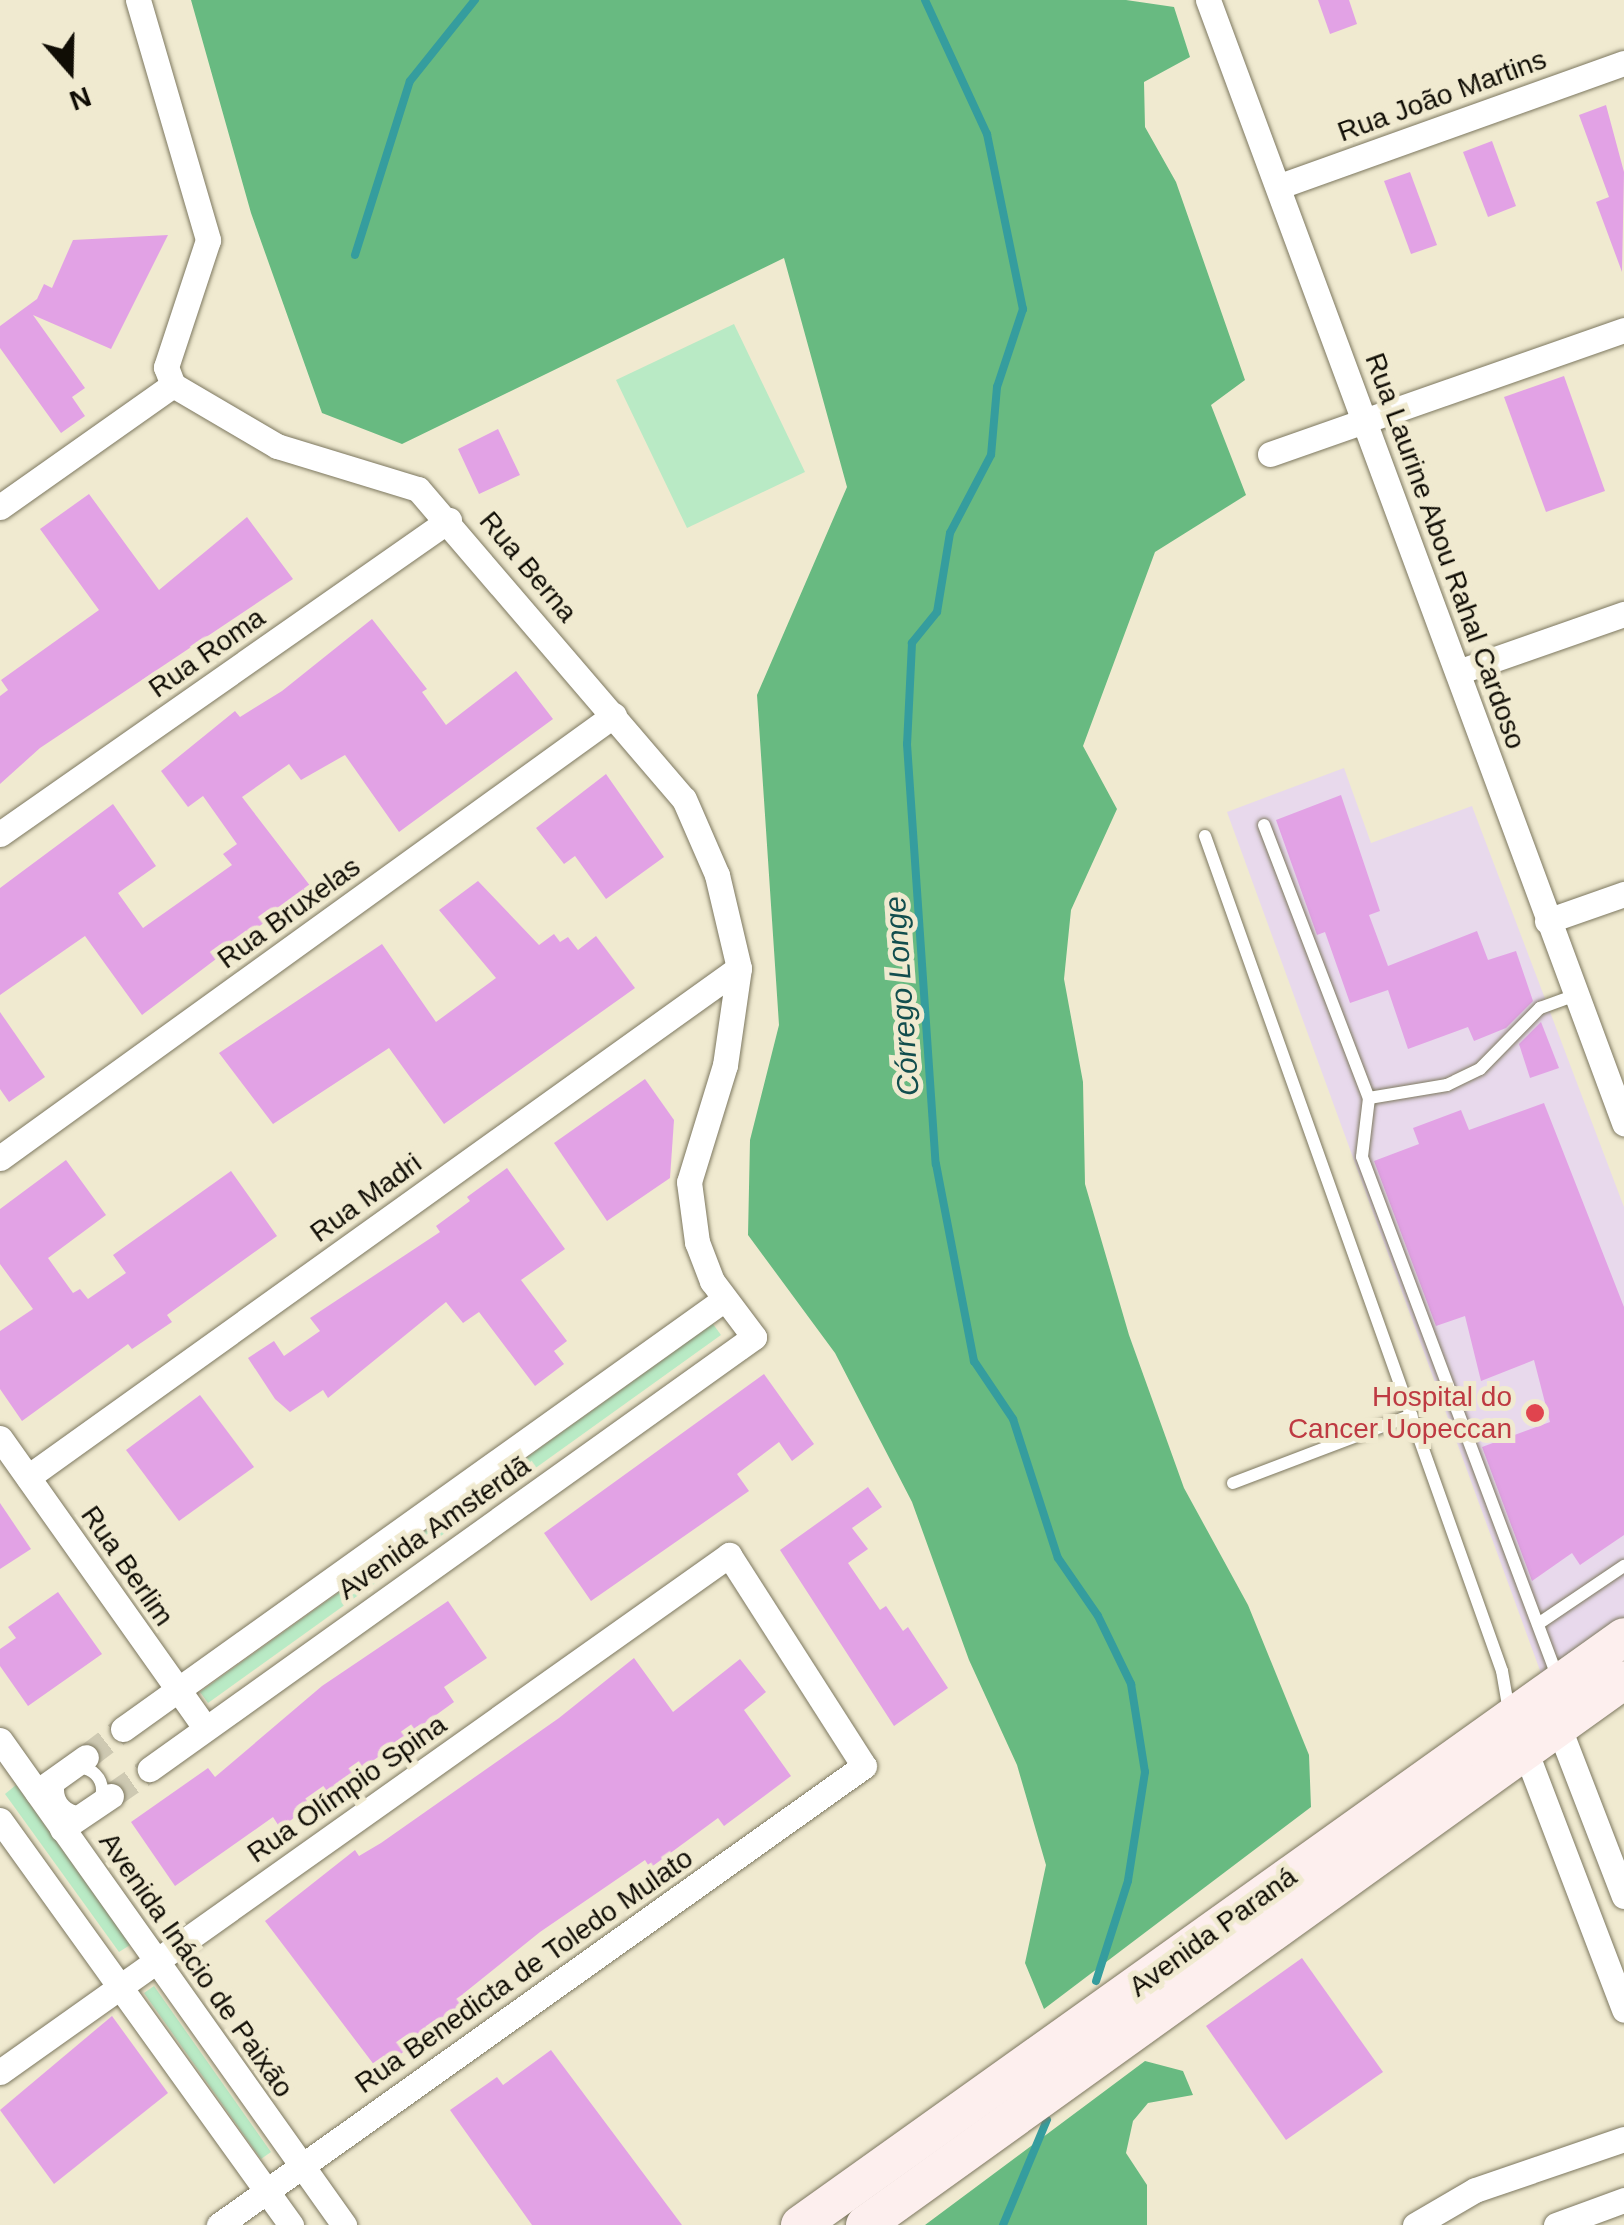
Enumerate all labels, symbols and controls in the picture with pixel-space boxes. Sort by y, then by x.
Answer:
north arrow [20,20,120,120]
street label: Rua João Martins [1333,43,1551,149]
text: N [66,81,95,117]
street label: Rua Laurine Abou Rahal Cardoso [1357,348,1533,754]
street label: Rua Berna [472,505,584,629]
street label: Rua Roma [143,601,271,705]
street label: Rua Bruxelas [211,850,367,976]
water label: Córrego Longe [877,895,927,1097]
street label: Rua Madri [304,1146,428,1250]
place label: Hospital do Cancer Uopeccan [1288,1380,1512,1446]
marker: Hospital do Cancer Uopeccan [1522,1400,1548,1426]
street label: Avenida Amsterdã [331,1449,537,1607]
street label: Rua Berlim [74,1500,180,1632]
street label: Rua Olímpio Spina [241,1708,453,1870]
street label: Avenida Inácio de Paixão [92,1826,300,2104]
street label: Rua Benedicta de Toledo Mulato [349,1841,699,2101]
street label: Avenida Paraná [1123,1860,1303,2004]

